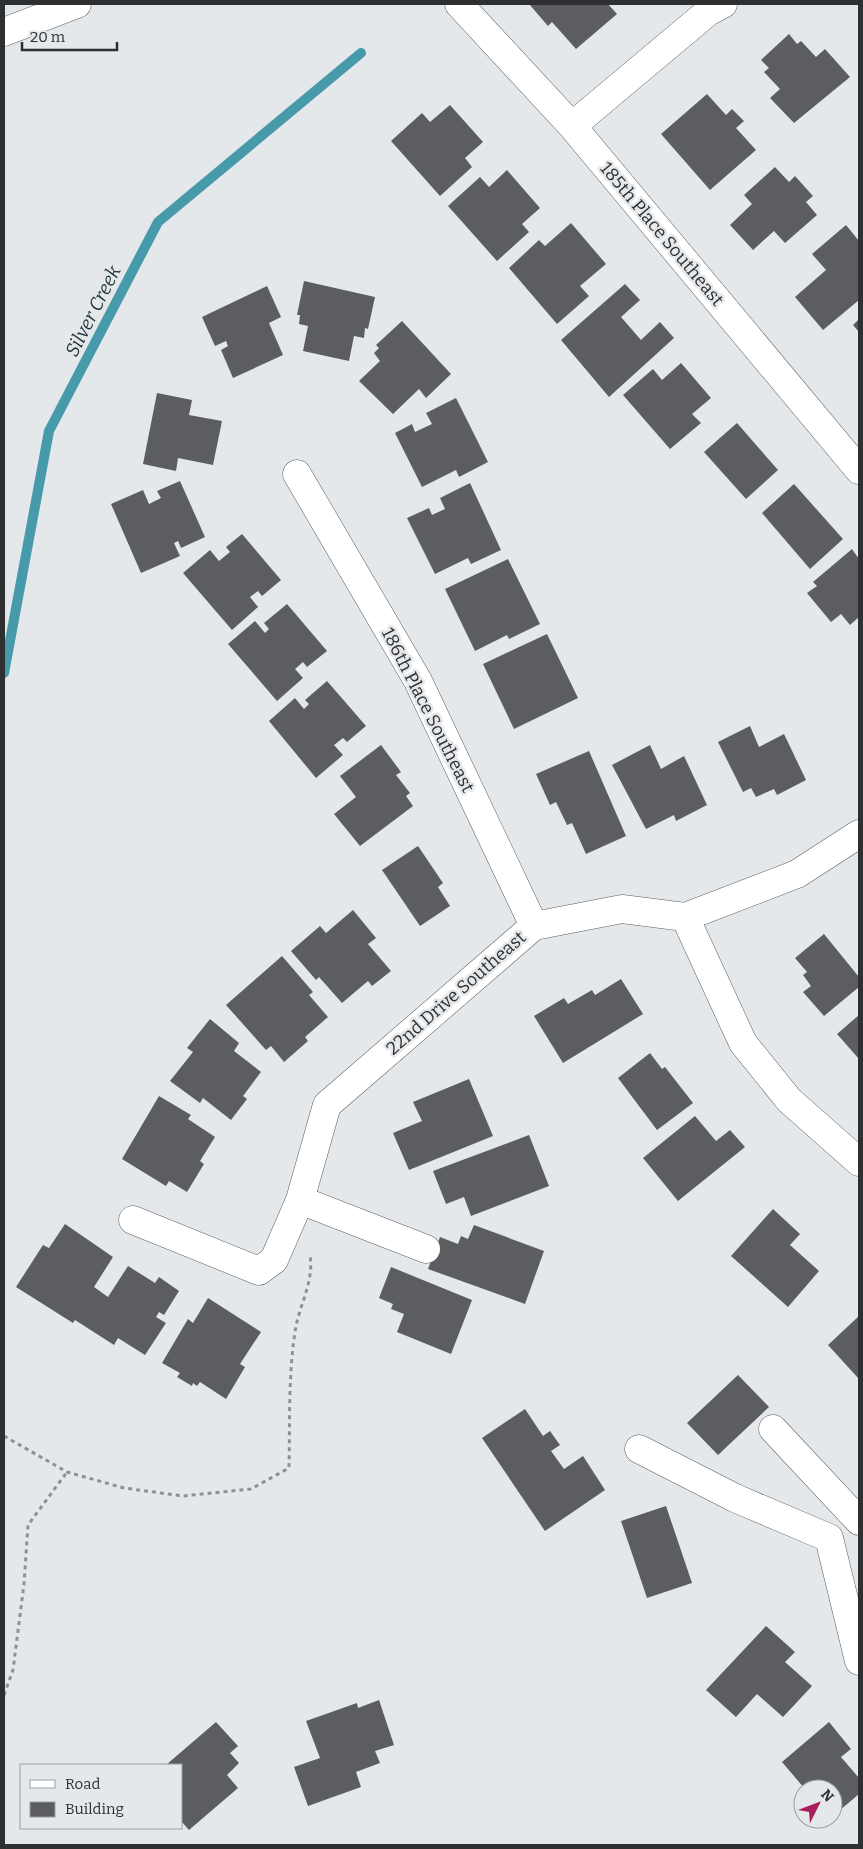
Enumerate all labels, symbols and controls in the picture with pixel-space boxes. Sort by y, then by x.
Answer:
scale bar [22,20,118,52]
text: 20 m [30,28,66,46]
street label: 185th Place Southeast [595,158,729,311]
water label: Silver Creek [60,261,126,360]
street label: 186th Place Southeast [377,624,479,796]
street label: 22nd Drive Southeast [382,926,531,1060]
legend [20,1764,182,1829]
text: Road [65,1775,100,1793]
north arrow [793,1779,843,1829]
text: N [817,1786,837,1805]
text: Building [65,1800,124,1818]

